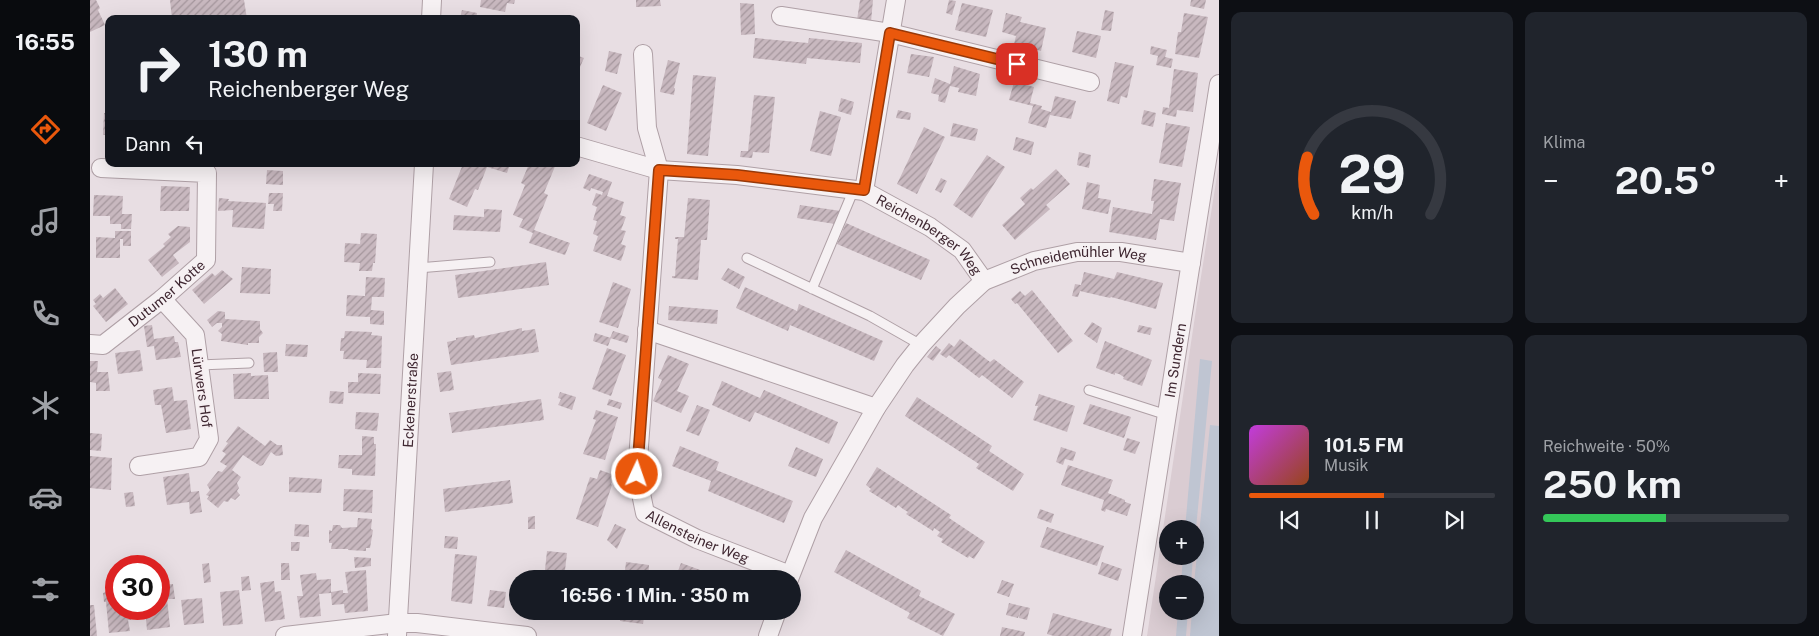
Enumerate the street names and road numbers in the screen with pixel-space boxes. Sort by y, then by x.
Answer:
street label: Reichenberger Weg [874,191,985,278]
street label: Schneidemühler Weg [1008,243,1148,278]
street label: Dutumer Kotte [125,257,208,330]
street label: Im Sundern [1162,322,1189,399]
street label: Lürwers Hof [188,347,216,429]
street label: Eckenerstraße [400,353,421,448]
street label: Allensteiner Weg [643,507,752,566]

